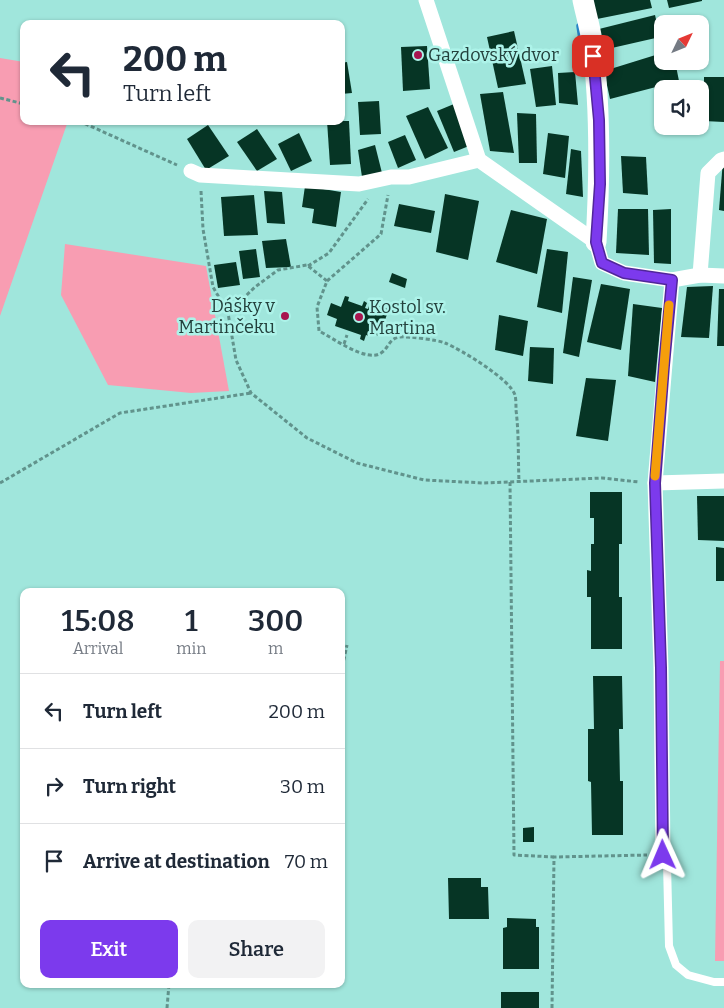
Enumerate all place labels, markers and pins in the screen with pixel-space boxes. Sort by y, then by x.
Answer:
pin [572,35,614,77]
place label: Gazdovský dvor [428,44,559,66]
marker: Gazdovský dvor [412,49,424,61]
place label: Dášky v Martinčeku [178,295,276,338]
place label: Kostol sv. Martina [369,296,446,339]
marker: Dášky v Martinčeku [279,310,291,322]
marker: Kostol sv. Martina [353,311,365,323]

